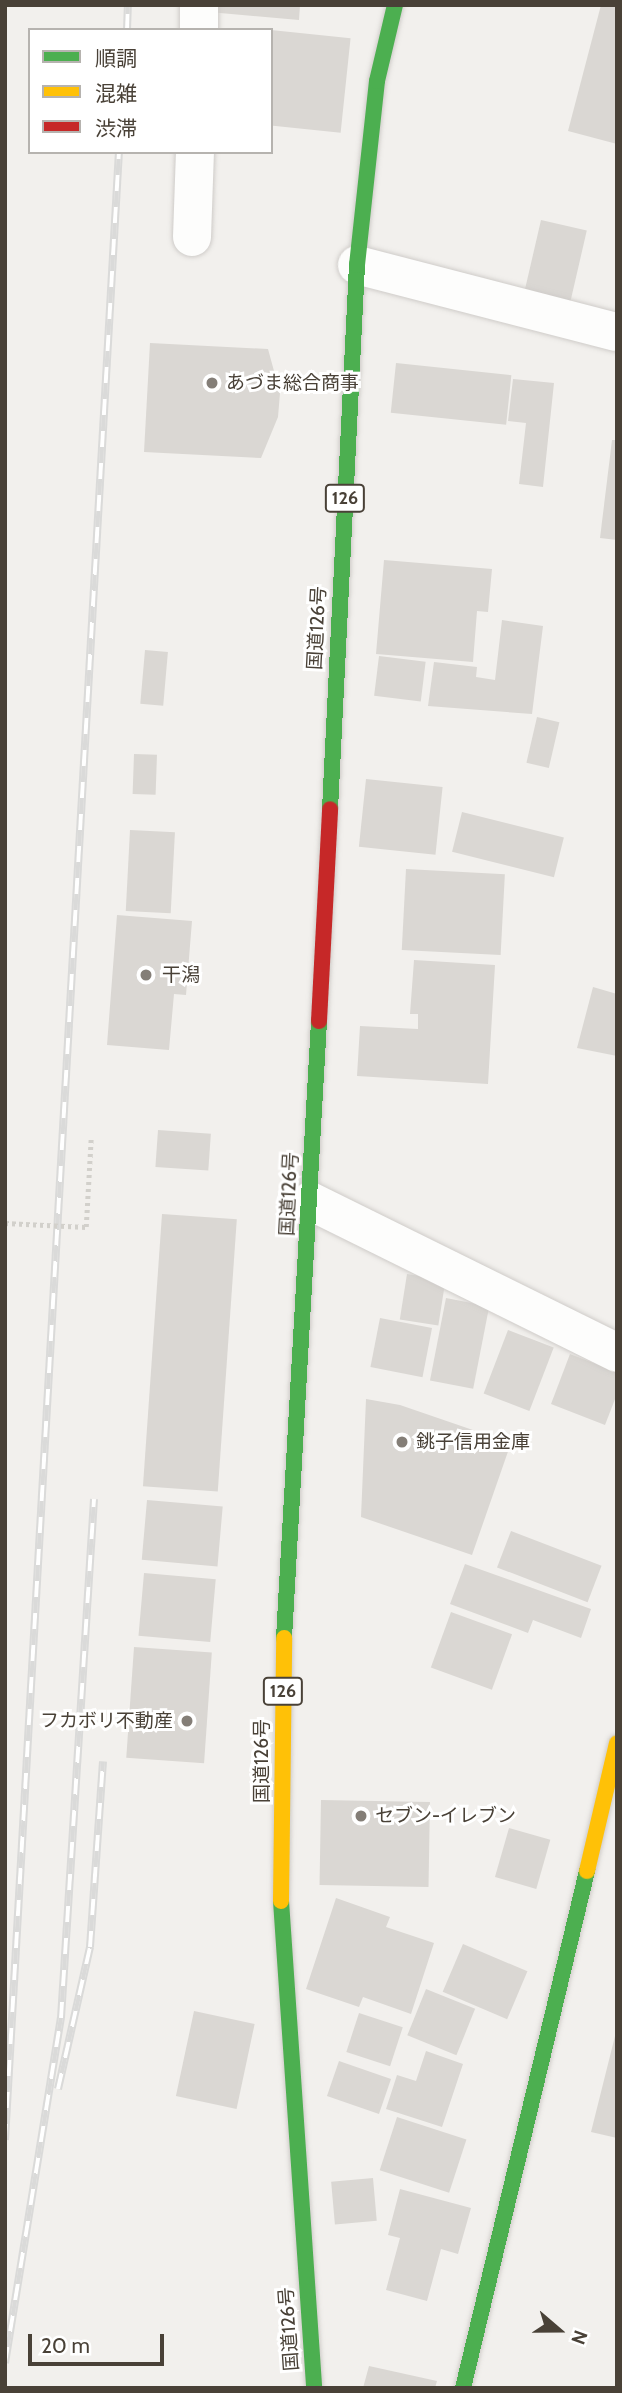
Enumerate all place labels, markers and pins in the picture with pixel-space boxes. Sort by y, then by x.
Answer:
place label: あづま総合商事 [226,372,359,394]
marker: あづま総合商事 [204,375,220,391]
place label: 干潟 [162,964,200,986]
marker: 干潟 [136,965,156,985]
place label: 銚子信用金庫 [416,1431,530,1453]
marker: 銚子信用金庫 [394,1434,410,1450]
place label: フカボリ不動産 [40,1710,173,1732]
marker: フカボリ不動産 [179,1713,195,1729]
place label: セブン-イレブン [375,1805,516,1827]
marker: セブン-イレブン [353,1808,369,1824]

